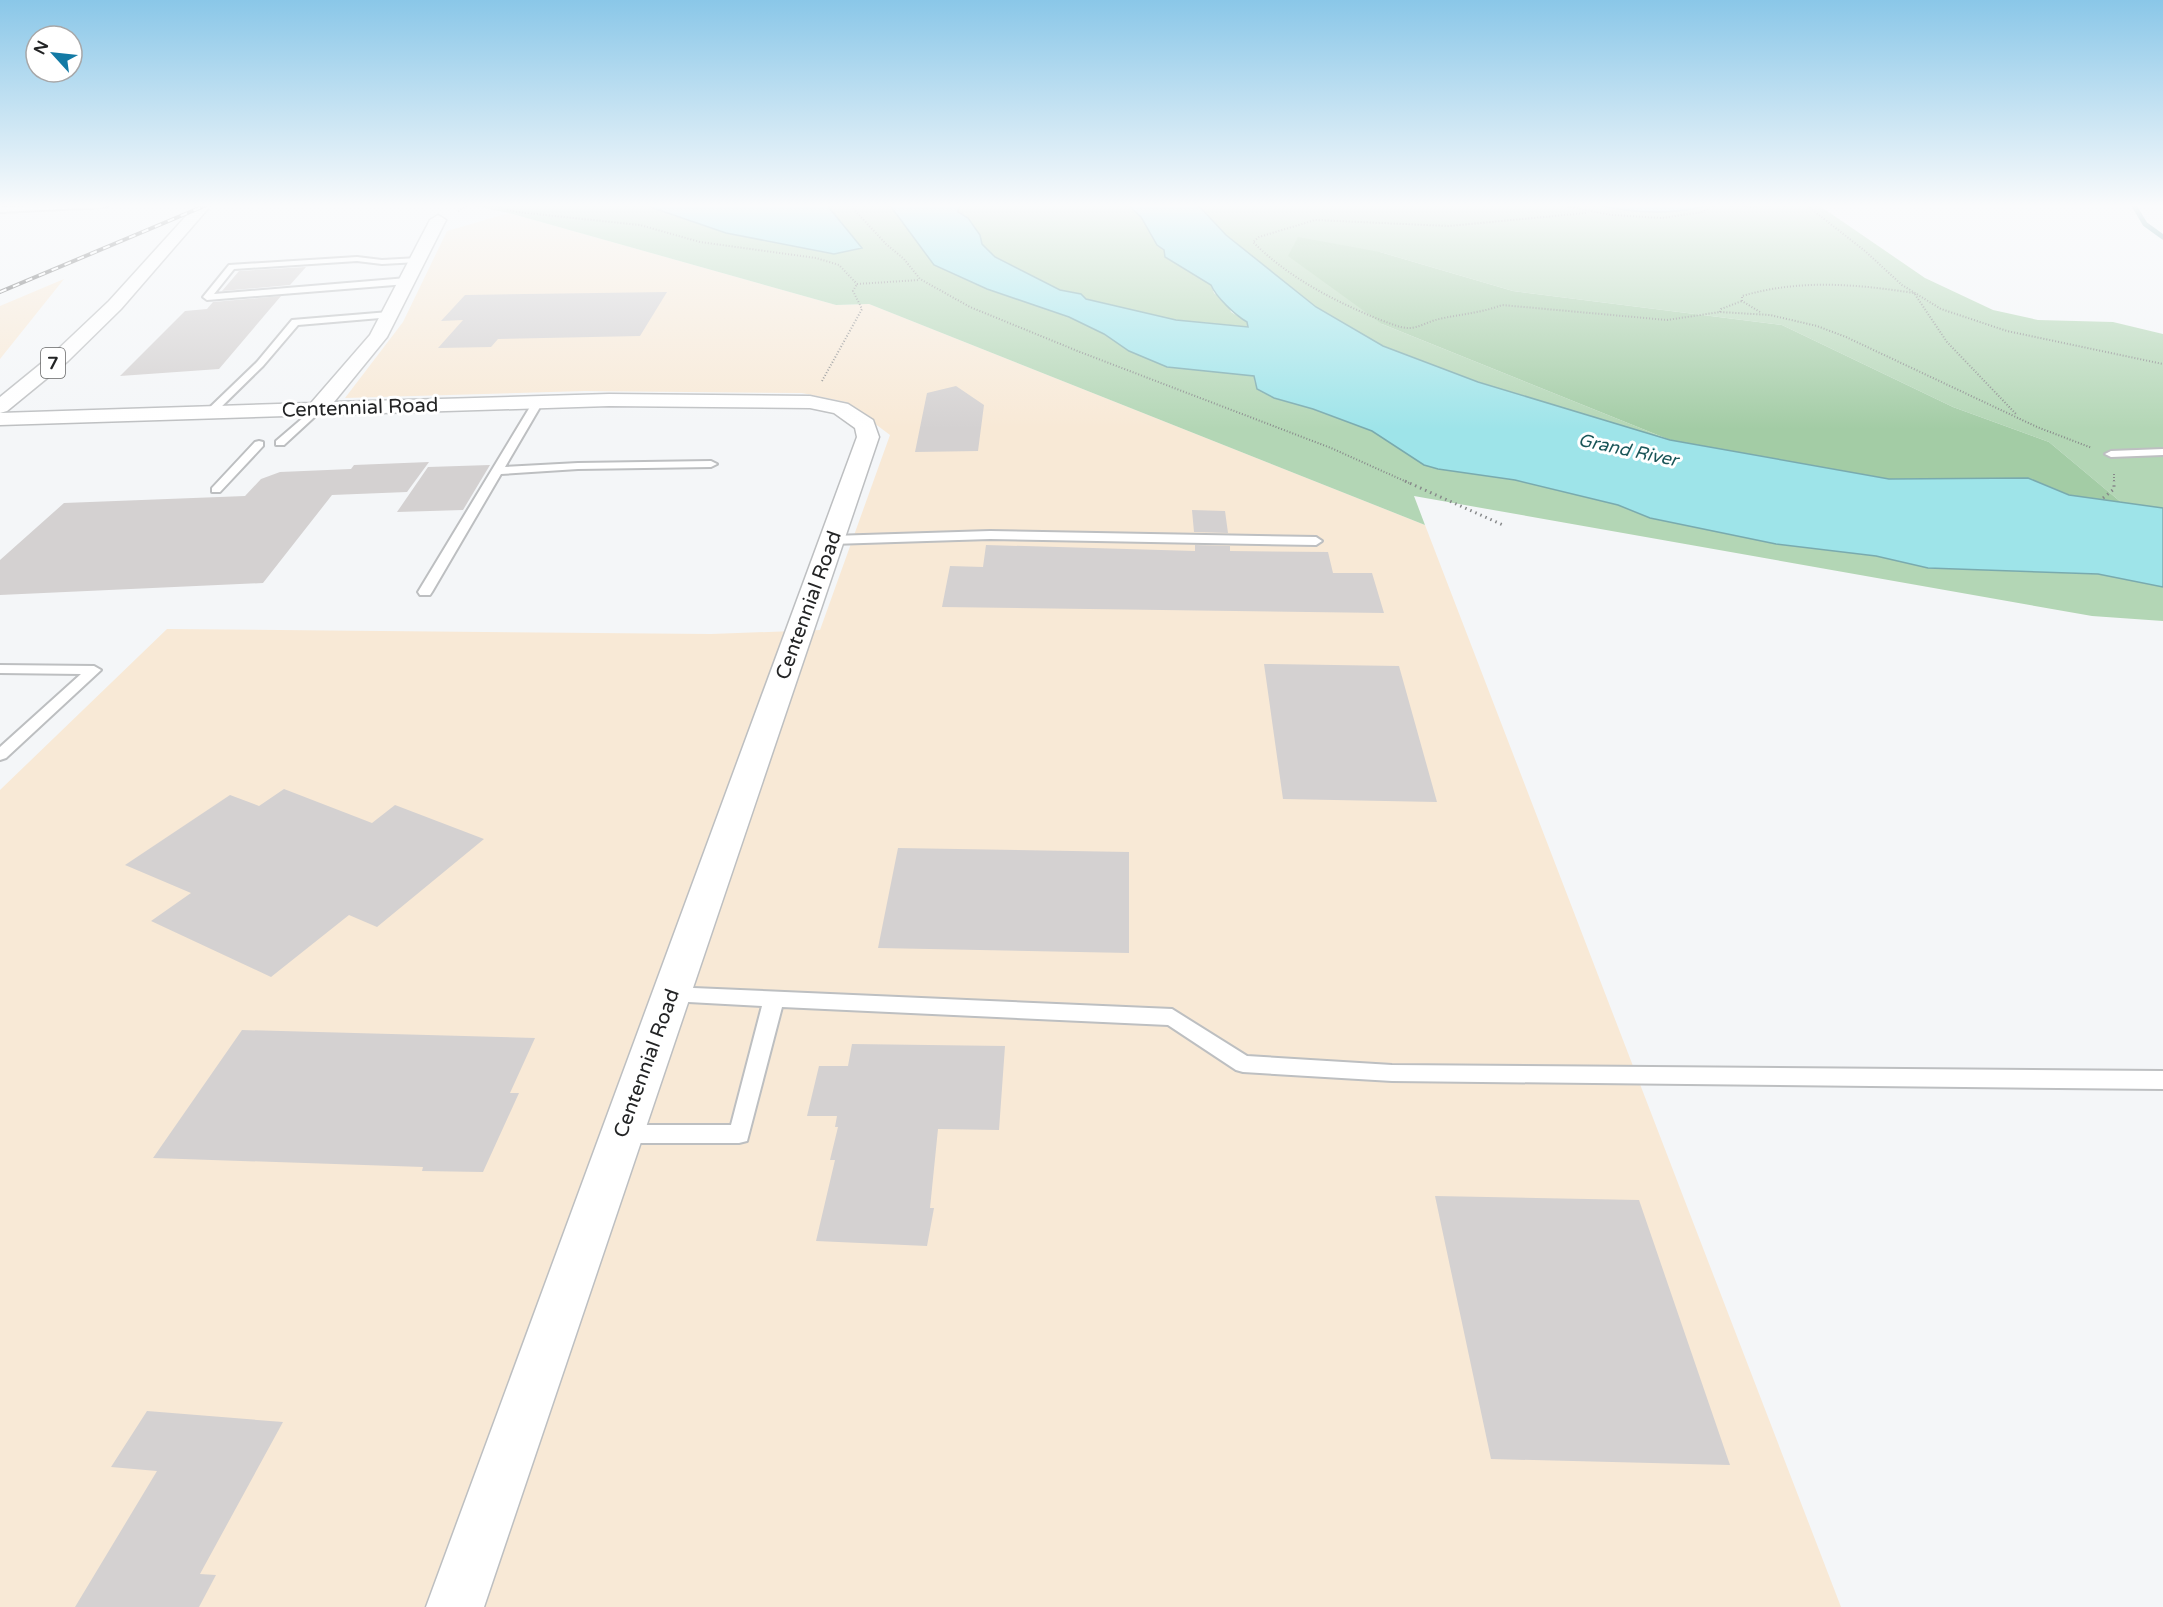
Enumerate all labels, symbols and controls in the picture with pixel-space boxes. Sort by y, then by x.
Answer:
north arrow [24,24,84,84]
text: N [30,37,53,58]
road number: 7 [41,348,65,378]
street label: Centennial Road [281,393,439,423]
water label: Grand River [1576,429,1682,472]
street label: Centennial Road [771,528,847,683]
street label: Centennial Road [609,986,685,1141]

